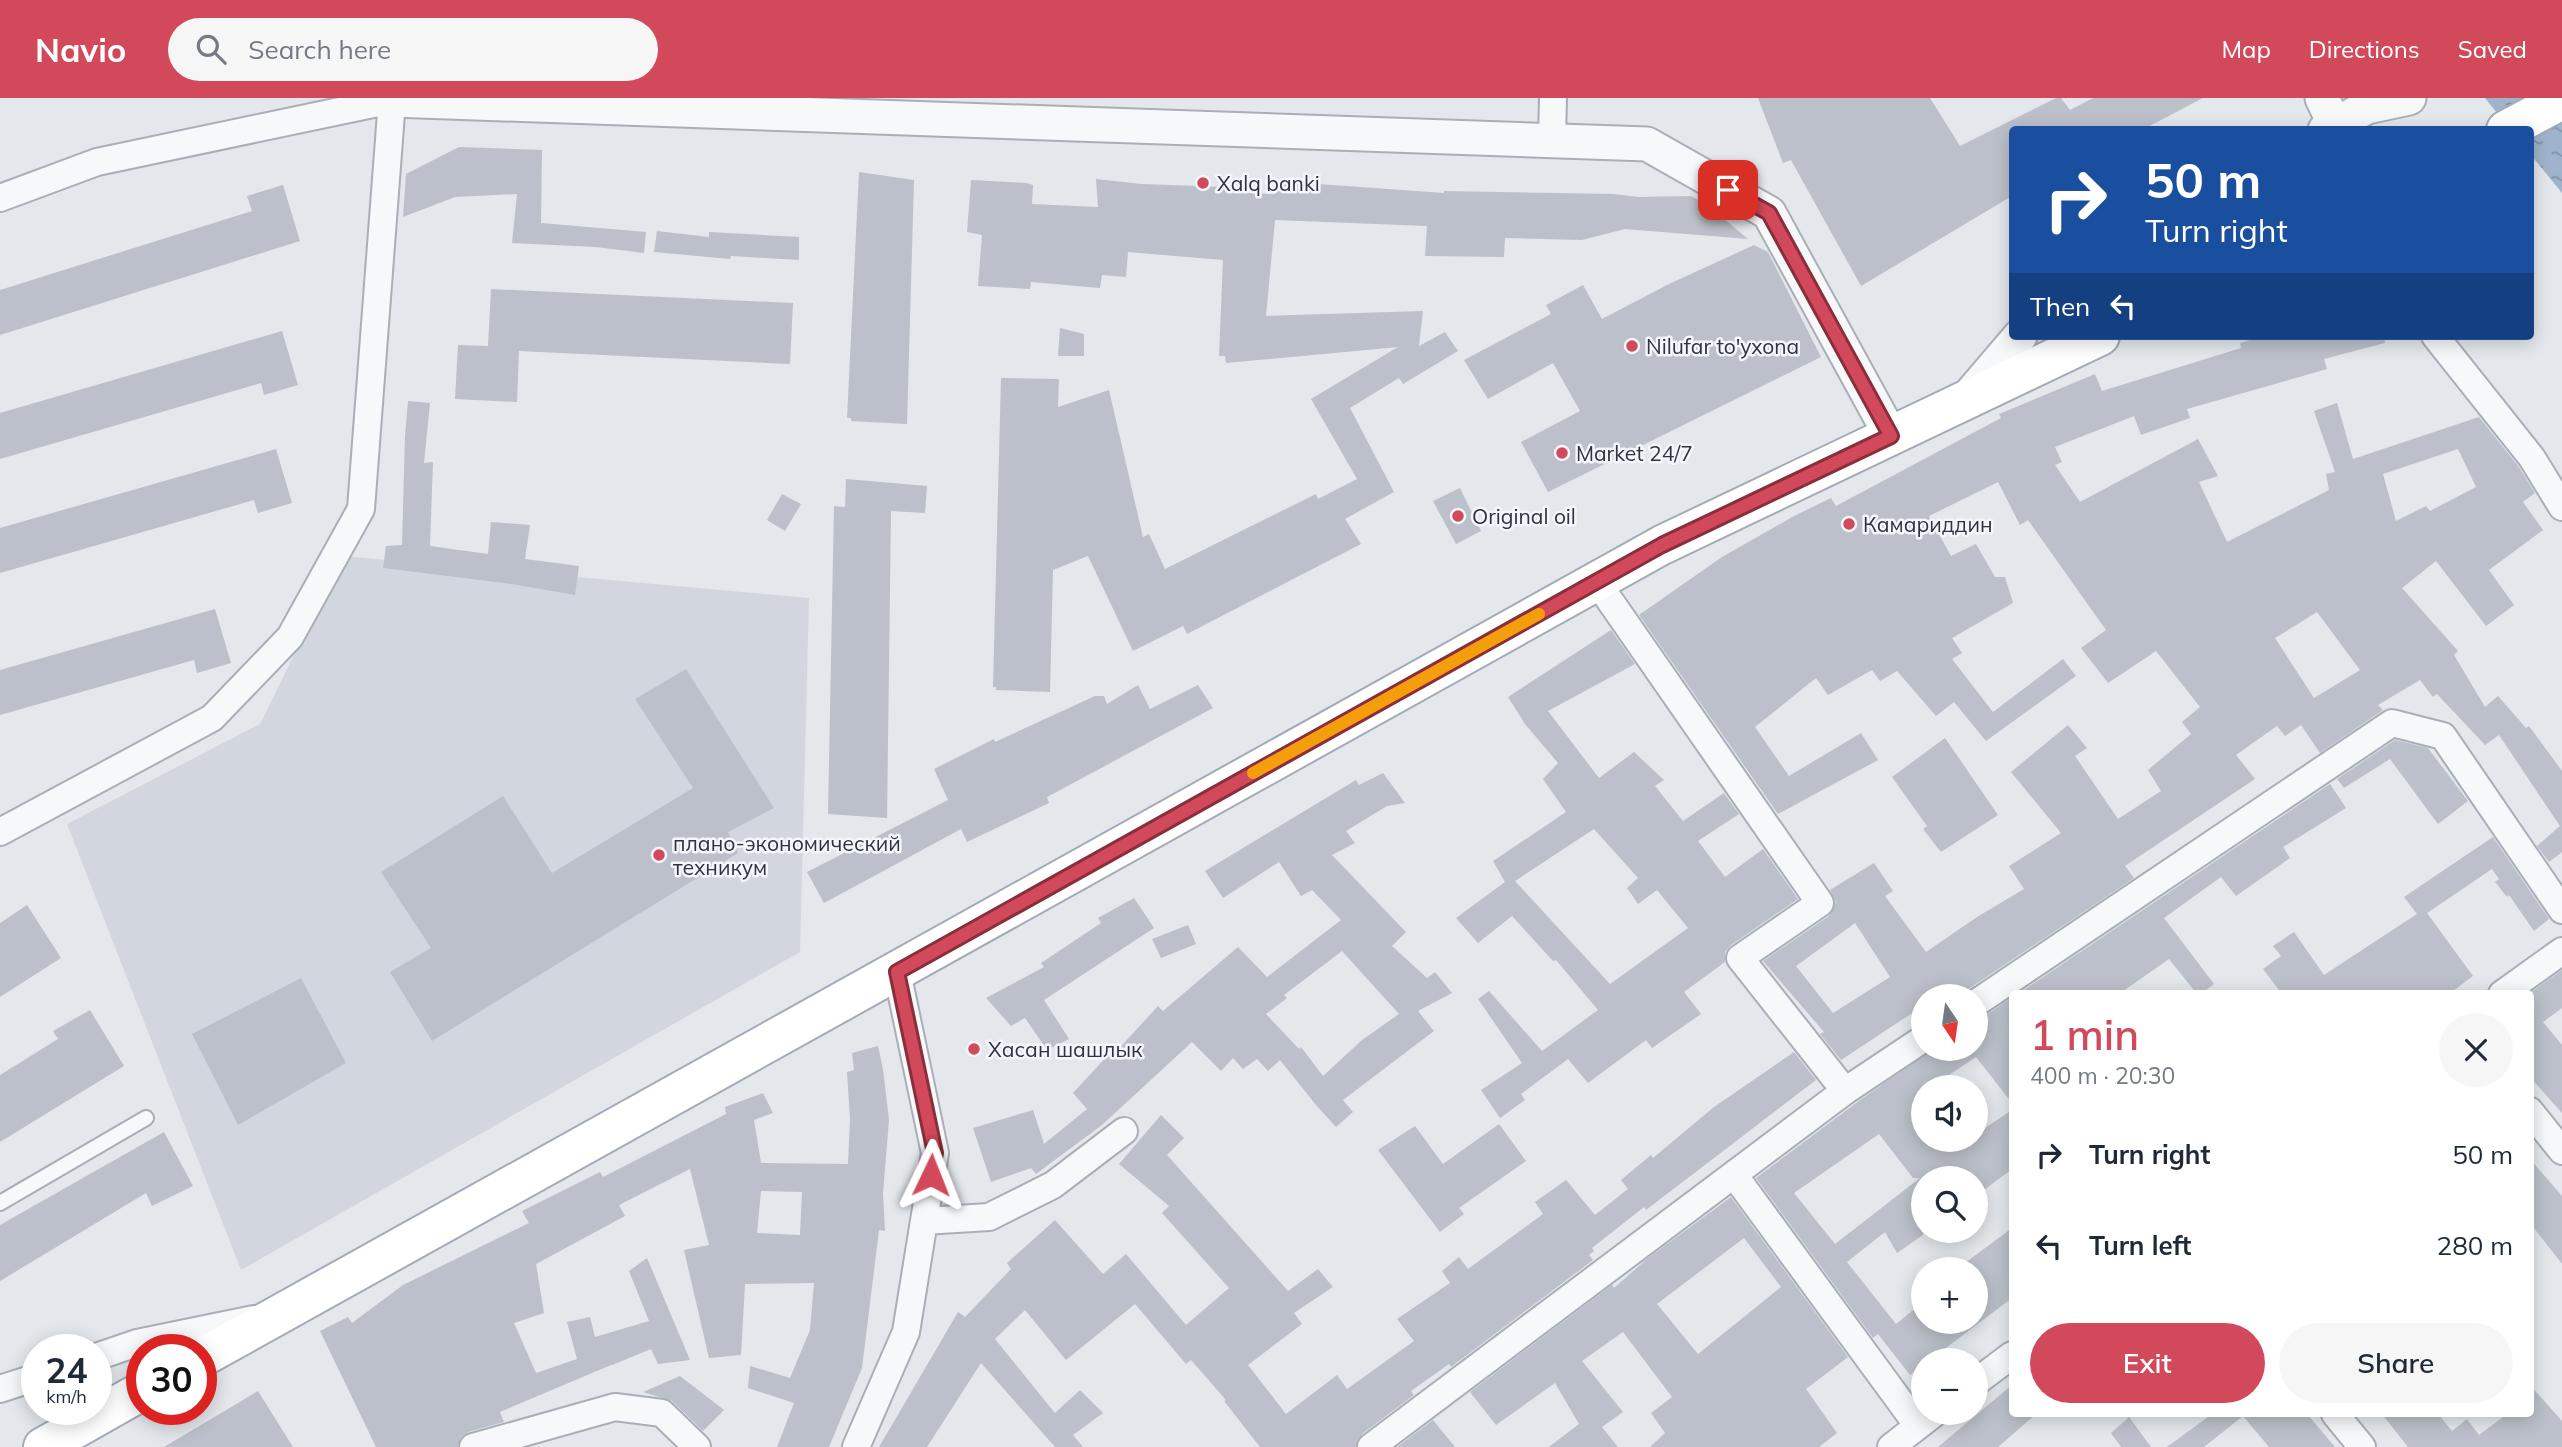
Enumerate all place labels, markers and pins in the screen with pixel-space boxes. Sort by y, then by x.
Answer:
pin [1698,160,1758,220]
place label: Xalq banki [1217,170,1320,196]
marker: Xalq banki [1195,175,1211,191]
place label: Nilufar to'yxona [1646,333,1799,359]
marker: Nilufar to'yxona [1624,338,1640,354]
place label: Market 24/7 [1576,440,1693,466]
marker: Market 24/7 [1554,445,1570,461]
place label: Original oil [1472,503,1576,529]
marker: Original oil [1450,508,1466,524]
place label: Камариддин [1863,511,1992,537]
marker: Камариддин [1841,516,1857,532]
place label: плано-экономический техникум [673,830,901,880]
marker: плано-экономический техникум [651,847,667,863]
place label: Хасан шашлык [988,1036,1143,1062]
marker: Хасан шашлык [966,1041,982,1057]

